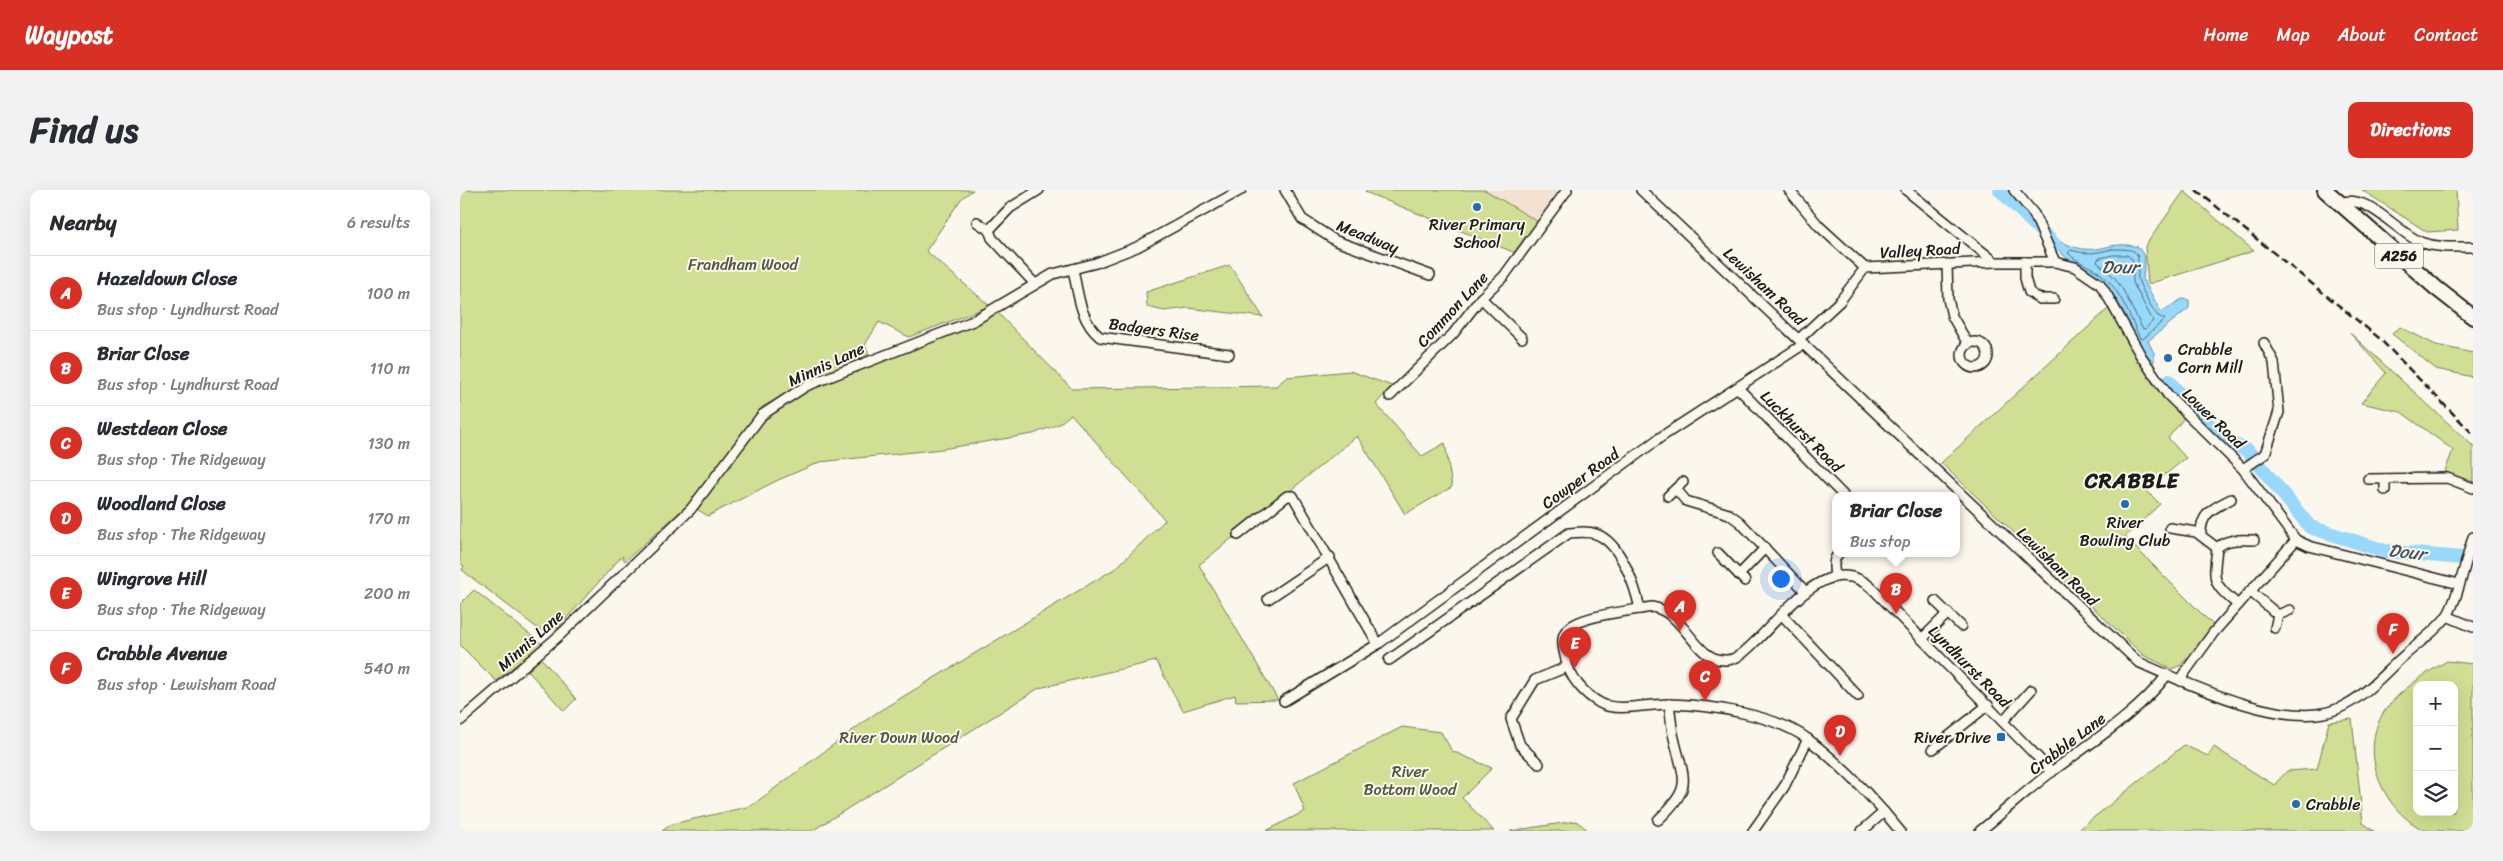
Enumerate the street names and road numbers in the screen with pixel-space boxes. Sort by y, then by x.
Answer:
street label: Meadway [1332,211,1404,262]
street label: Valley Road [1879,234,1962,267]
street label: Lewisham Road [1716,240,1814,334]
road number: A256 [2375,244,2423,268]
street label: Common Lane [1409,264,1496,354]
street label: Badgers Rise [1107,309,1201,350]
street label: Minnis Lane [783,334,870,395]
street label: Lower Road [2175,380,2253,458]
street label: Luckhurst Road [1753,383,1851,481]
street label: Cowper Road [1535,439,1627,517]
street label: Lewisham Road [2010,519,2107,615]
street label: Minnis Lane [490,602,571,679]
street label: Lyndhurst Road [1921,618,2019,716]
street label: Crabble Lane [2022,704,2112,782]

